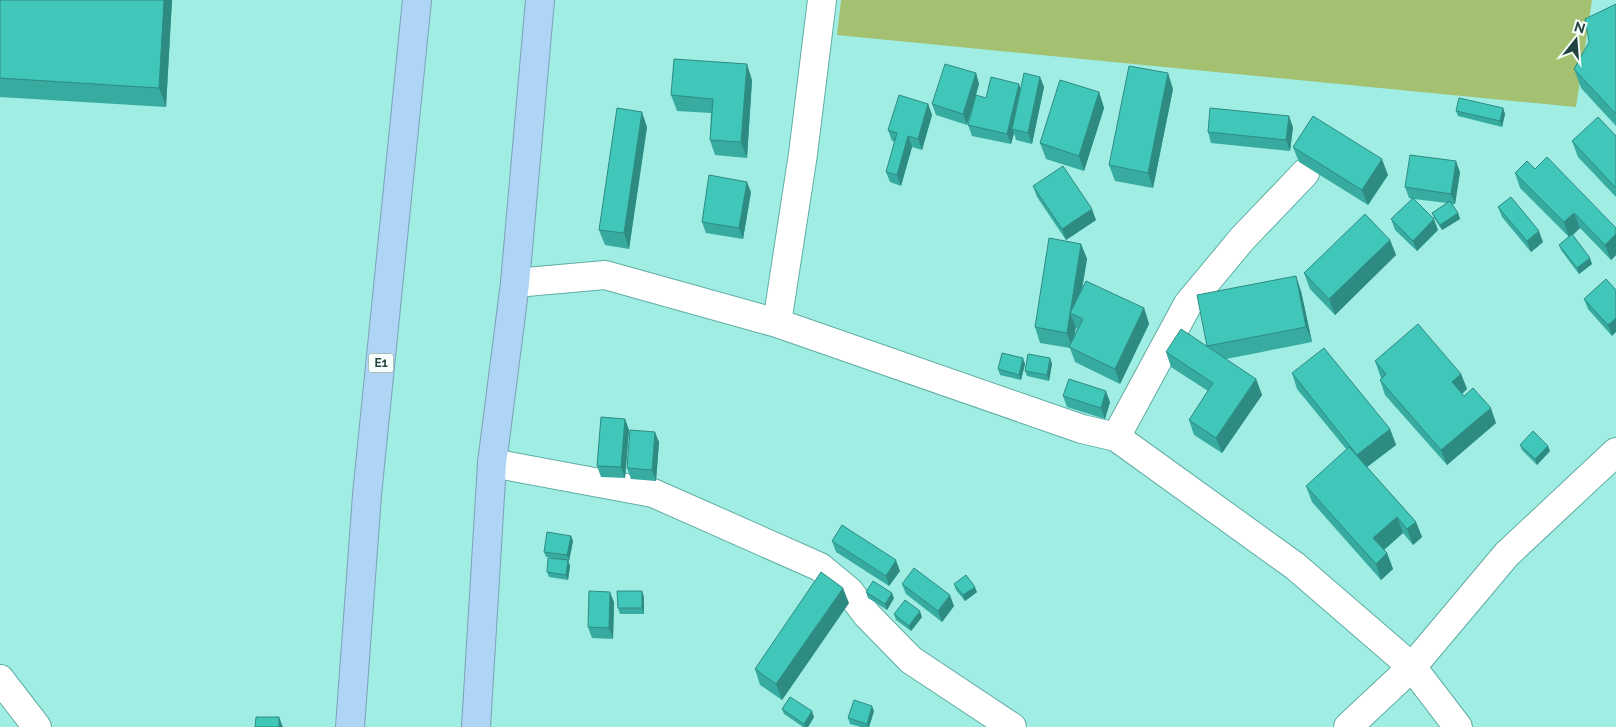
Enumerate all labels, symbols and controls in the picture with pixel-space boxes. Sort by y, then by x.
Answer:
north arrow [1551,15,1601,65]
text: N [1572,18,1587,37]
road number: E1 [368,353,394,372]

